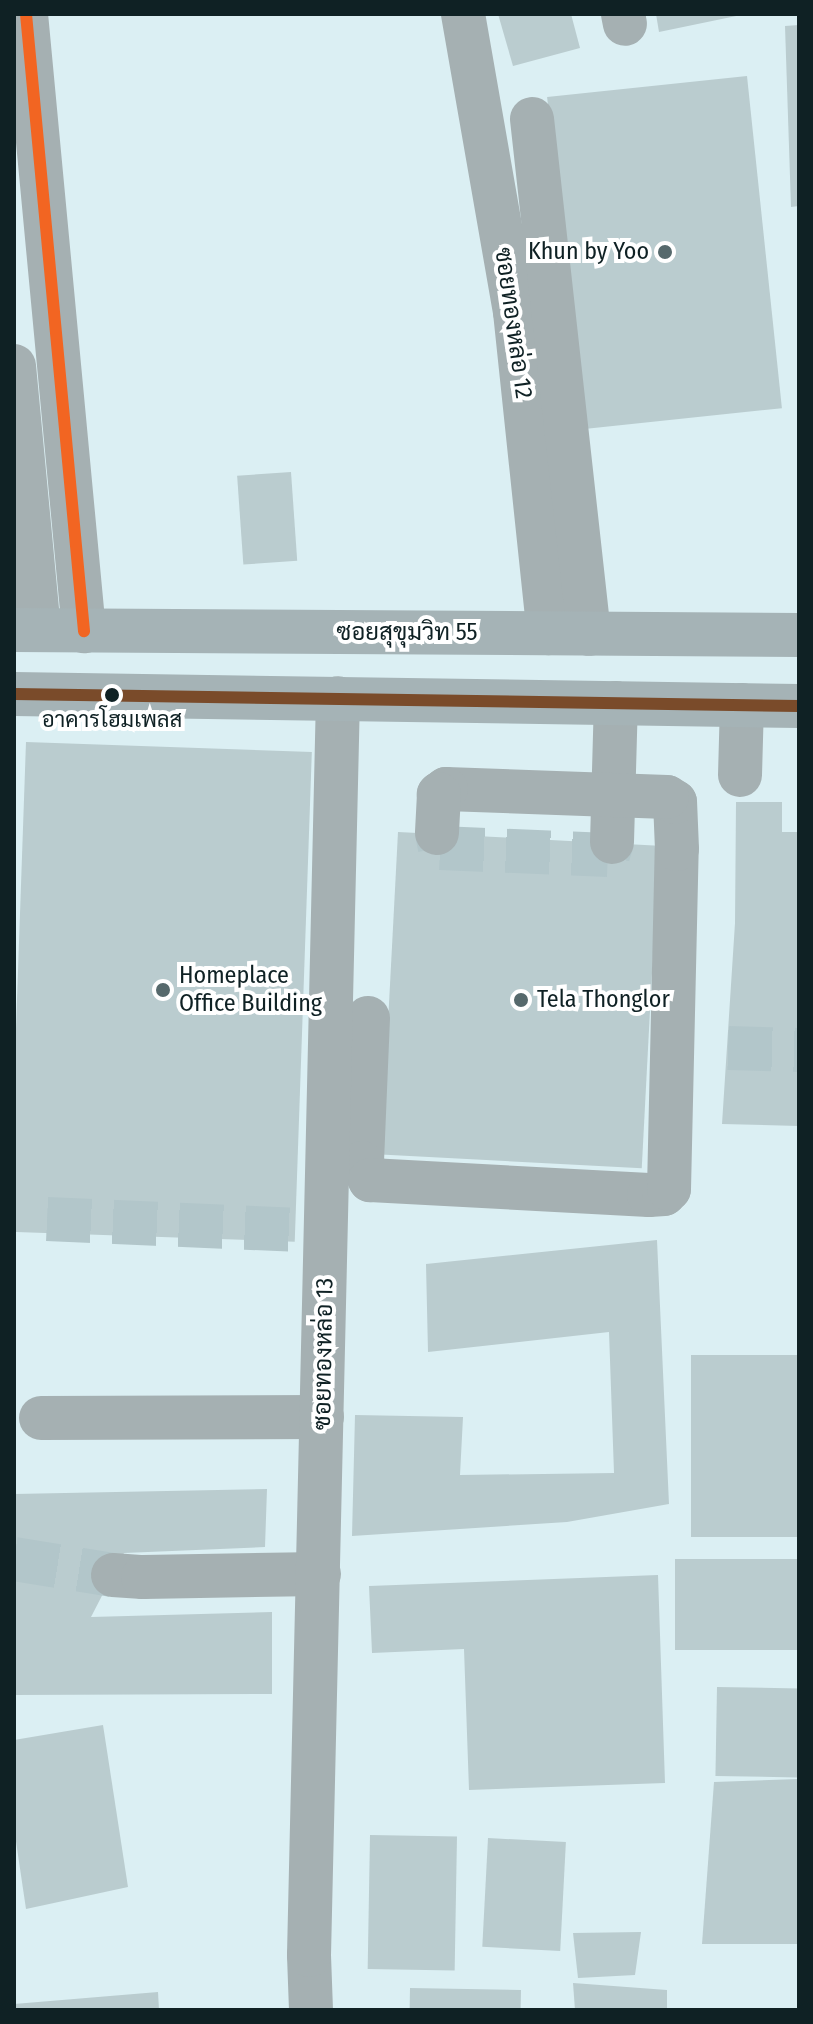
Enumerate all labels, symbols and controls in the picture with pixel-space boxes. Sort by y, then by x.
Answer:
place label: Khun by Yoo [528,238,649,266]
marker: Khun by Yoo [656,243,674,261]
street label: ซอยทองหล่อ 12 [488,246,538,400]
street label: ซอยสุขุมวิท 55 [336,619,478,647]
marker: อาคารโฮมเพลส [104,687,120,703]
place label: อาคารโฮมเพลส [42,707,182,733]
place label: Homeplace Office Building [179,962,322,1018]
marker: Homeplace Office Building [154,981,172,999]
place label: Tela Thonglor [537,986,670,1014]
marker: Tela Thonglor [512,991,530,1009]
street label: ซอยทองหล่อ 13 [308,1278,340,1430]

